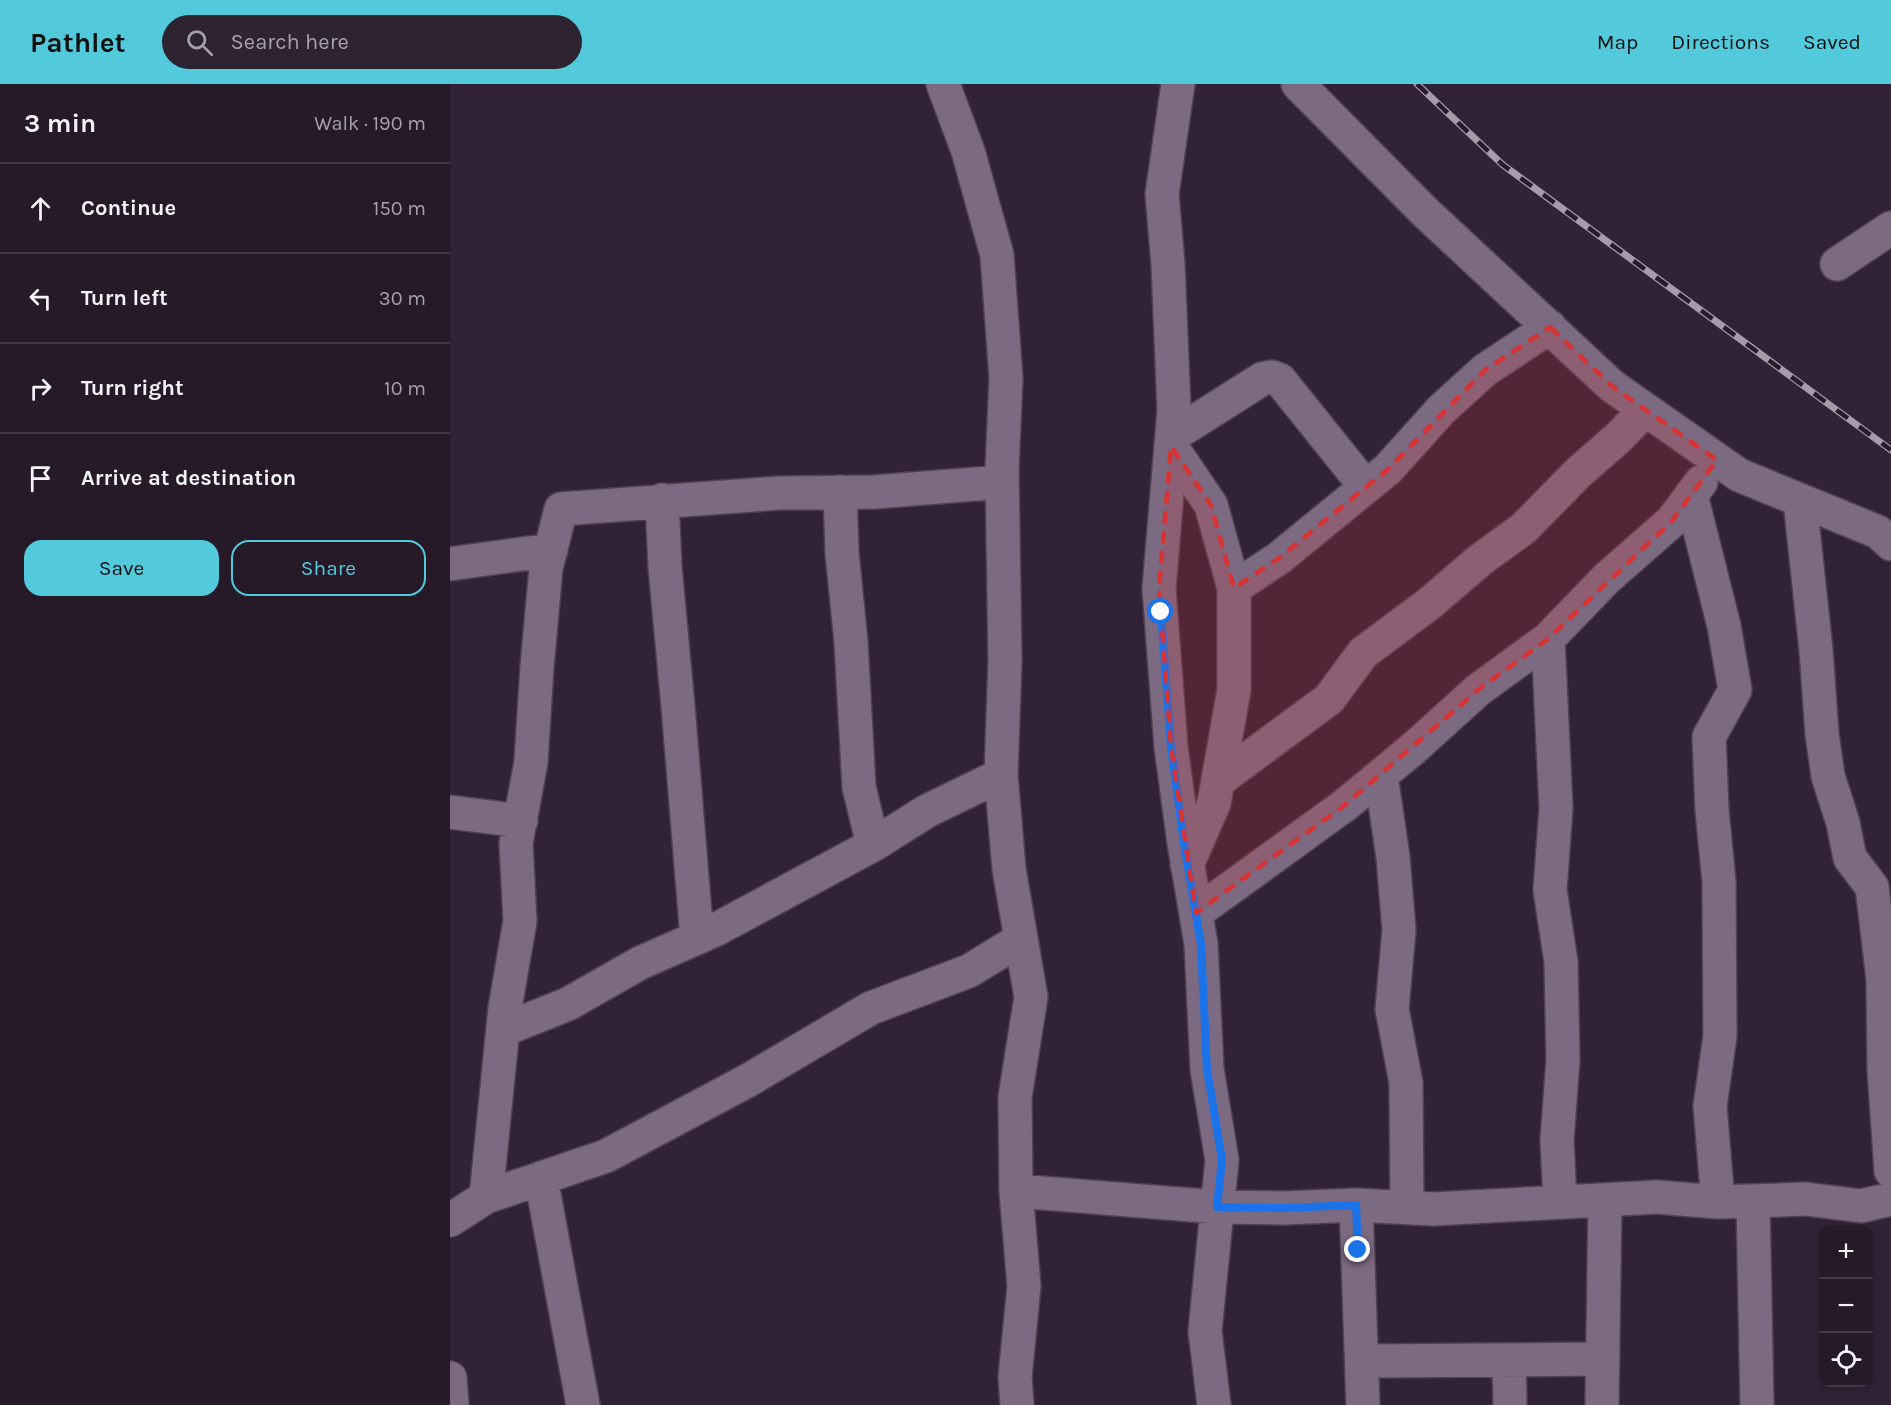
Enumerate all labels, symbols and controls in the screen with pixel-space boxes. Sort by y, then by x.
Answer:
search box [162,15,582,69]
text: Pathlet [30,26,126,59]
icon: search [183,26,216,59]
text: Search here [231,29,349,55]
text: Map [1597,30,1638,54]
text: Directions [1671,30,1770,54]
text: Saved [1803,30,1861,54]
text: 3 min [24,108,96,139]
text: Walk · 190 m [314,112,426,135]
icon: ahead [24,192,57,225]
text: Continue [81,195,176,221]
text: 150 m [373,197,426,220]
icon: left [24,282,57,315]
text: Turn left [81,285,168,311]
text: 30 m [379,287,426,310]
icon: right [24,372,57,405]
text: Turn right [81,375,184,401]
text: 10 m [384,377,426,400]
icon: arrive [24,462,57,495]
text: Arrive at destination [81,465,296,491]
button: Save [24,540,219,596]
button: Share [231,540,426,596]
route start [1147,598,1173,624]
map controls [1819,1225,1873,1387]
button: + [1819,1225,1873,1279]
route end [1344,1236,1370,1262]
button: − [1819,1279,1873,1333]
button: locate [1819,1333,1873,1387]

